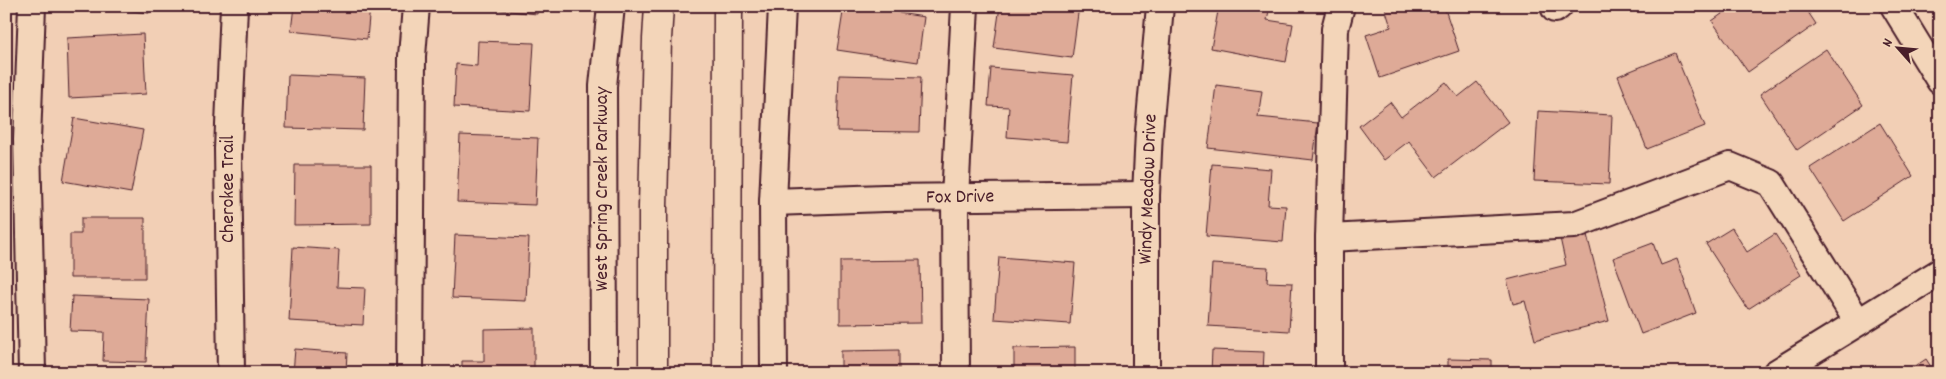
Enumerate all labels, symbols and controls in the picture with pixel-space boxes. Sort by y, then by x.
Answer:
north arrow [1874,22,1924,72]
text: N [1878,35,1899,51]
street label: West Spring Creek Parkway [589,86,617,291]
street label: Windy Meadow Drive [1132,113,1166,265]
street label: Cherokee Trail [215,135,243,243]
street label: Fox Drive [926,183,995,213]

